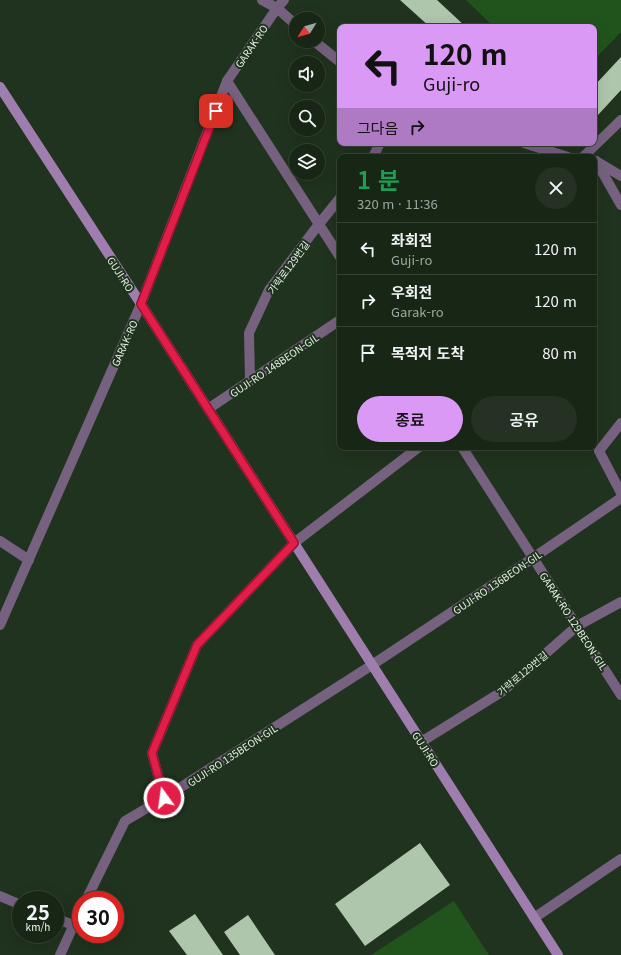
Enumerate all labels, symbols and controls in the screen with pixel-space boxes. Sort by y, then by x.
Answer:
north arrow [289,12,325,48]
map controls [289,12,325,180]
street label: GARAK-RO [231,22,271,70]
text: 120 m [423,33,507,73]
icon: left [357,40,409,92]
button: sound [289,56,325,92]
text: Guji-ro [423,70,480,96]
pin [199,94,233,128]
icon: arrive [205,100,227,122]
button: search [289,100,325,136]
icon: right [406,116,428,138]
text: 그다음 [357,117,398,138]
button: layers [289,144,325,180]
text: 1 분 [357,161,400,196]
button: close [535,167,577,209]
text: 320 m · 11:36 [357,194,438,213]
text: 좌회전 [391,229,432,250]
street label: 가락로129번길 [264,237,312,297]
icon: left [357,238,379,260]
text: 120 m [534,238,577,259]
text: Guji-ro [391,250,432,269]
street label: GUJI-RO [104,254,138,294]
text: 우회전 [391,281,432,302]
icon: right [357,290,379,312]
text: 120 m [534,290,577,311]
text: Garak-ro [391,302,444,321]
street label: GARAK-RO [107,318,141,368]
street label: GUJI-RO 148BEON-GIL [227,329,322,400]
icon: arrive [357,342,379,364]
text: 목적지 도착 [391,342,464,363]
text: 80 m [542,342,577,363]
button: 종료 [357,396,463,442]
button: 공유 [471,396,577,442]
street label: GUJI-RO 136BEON-GIL [450,546,545,617]
street label: GARAK-RO 129BEON-GIL [537,569,612,673]
street label: 가락로129번길 [493,647,551,699]
street label: GUJI-RO 135BEON-GIL [184,720,280,790]
street label: GUJI-RO [409,729,443,769]
position arrow [143,777,185,819]
speed limit sign: 30 [72,891,124,943]
text: 25 [26,897,50,926]
text: km/h [26,919,50,934]

